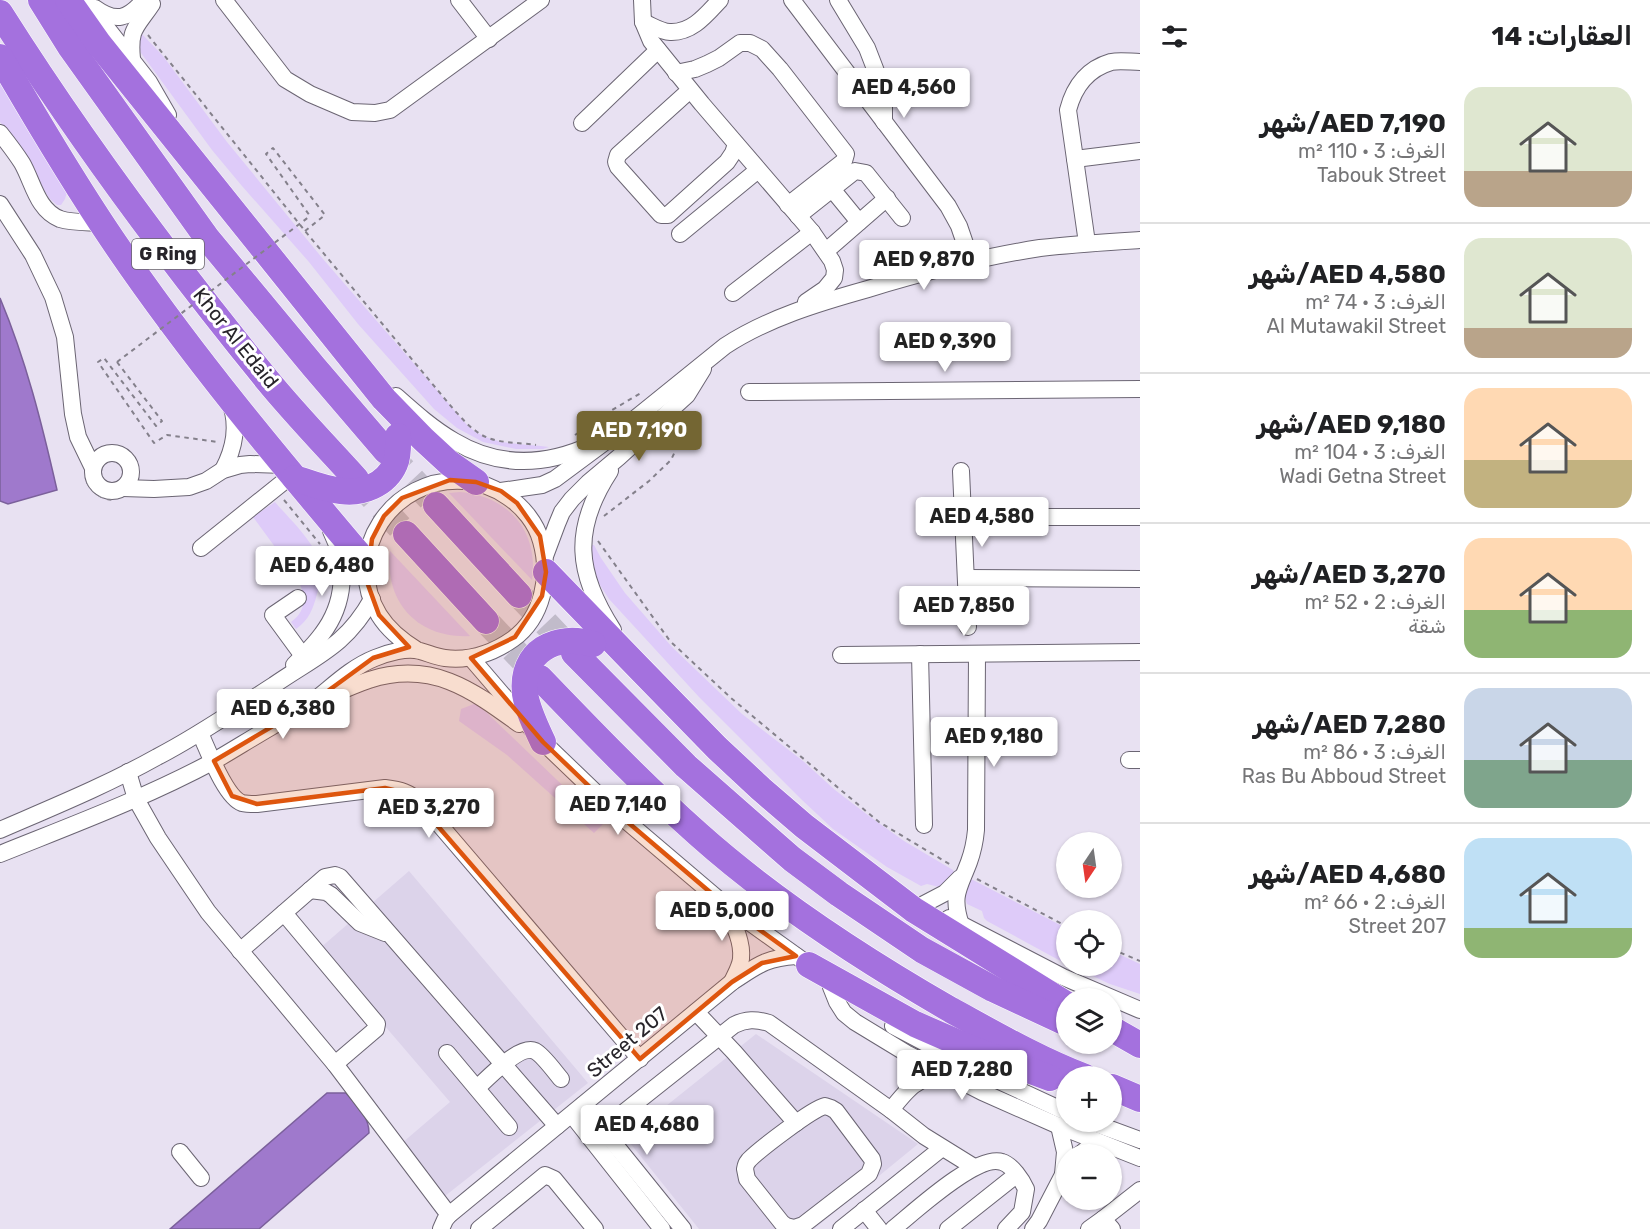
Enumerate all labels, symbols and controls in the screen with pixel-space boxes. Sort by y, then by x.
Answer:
icon: filters [1158,20,1191,53]
text: العقارات: 14 [1492,21,1632,52]
pin: AED 4,560 [835,68,973,119]
text: AED 4,560 [852,75,956,99]
text: AED 7,190/شهر [1260,108,1446,139]
icon: home [1512,111,1584,183]
text: الغرف: 3 · 110 m² [1298,139,1446,163]
text: Tabouk Street [1317,163,1446,187]
road number: G Ring [132,239,204,269]
pin: AED 9,870 [855,240,993,291]
text: AED 9,870 [873,247,975,271]
text: AED 4,580/شهر [1249,259,1446,290]
icon: home [1512,262,1584,334]
street label: Khor Al Edaid [188,283,284,393]
text: الغرف: 3 · 74 m² [1305,290,1446,314]
text: Al Mutawakil Street [1267,314,1446,338]
pin: AED 9,390 [876,322,1014,373]
text: AED 9,390 [894,329,996,353]
text: AED 9,180/شهر [1257,409,1446,440]
pin: AED 7,190 [570,411,708,462]
icon: home [1512,412,1584,484]
text: AED 7,190 [591,418,687,442]
text: الغرف: 3 · 104 m² [1294,440,1446,464]
text: Wadi Getna Street [1279,464,1446,488]
pin: AED 4,580 [913,497,1051,548]
text: AED 4,580 [930,504,1034,528]
pin: AED 6,480 [253,546,391,597]
text: AED 6,480 [270,553,374,577]
text: AED 3,270/شهر [1252,559,1446,590]
icon: home [1512,562,1584,634]
pin: AED 7,850 [895,586,1033,637]
text: الغرف: 2 · 52 m² [1305,590,1446,614]
text: AED 7,850 [913,593,1015,617]
text: شقة [1408,614,1446,638]
pin: AED 6,380 [214,689,352,740]
text: AED 6,380 [231,696,335,720]
text: AED 7,280/شهر [1253,709,1446,740]
icon: home [1512,712,1584,784]
pin: AED 9,180 [925,717,1063,768]
text: AED 9,180 [945,724,1043,748]
text: الغرف: 3 · 86 m² [1303,740,1446,764]
text: Ras Bu Abboud Street [1242,764,1446,788]
pin: AED 7,140 [549,785,687,836]
pin: AED 3,270 [360,788,498,839]
text: AED 7,140 [569,792,667,816]
text: AED 3,270 [378,795,480,819]
north arrow [1056,832,1122,898]
map controls [1056,832,1122,1210]
text: AED 4,680/شهر [1249,859,1446,890]
icon: home [1512,862,1584,934]
text: الغرف: 2 · 66 m² [1304,890,1446,914]
pin: AED 5,000 [653,891,791,942]
text: AED 5,000 [670,898,774,922]
button: locate [1056,910,1122,976]
text: Street 207 [1349,914,1446,938]
button: layers [1056,988,1122,1054]
street label: Street 207 [582,1001,672,1083]
pin: AED 7,280 [893,1050,1031,1101]
text: AED 7,280 [911,1057,1013,1081]
button: + [1056,1066,1122,1132]
pin: AED 4,680 [578,1105,716,1156]
text: AED 4,680 [595,1112,699,1136]
button: − [1056,1144,1122,1210]

